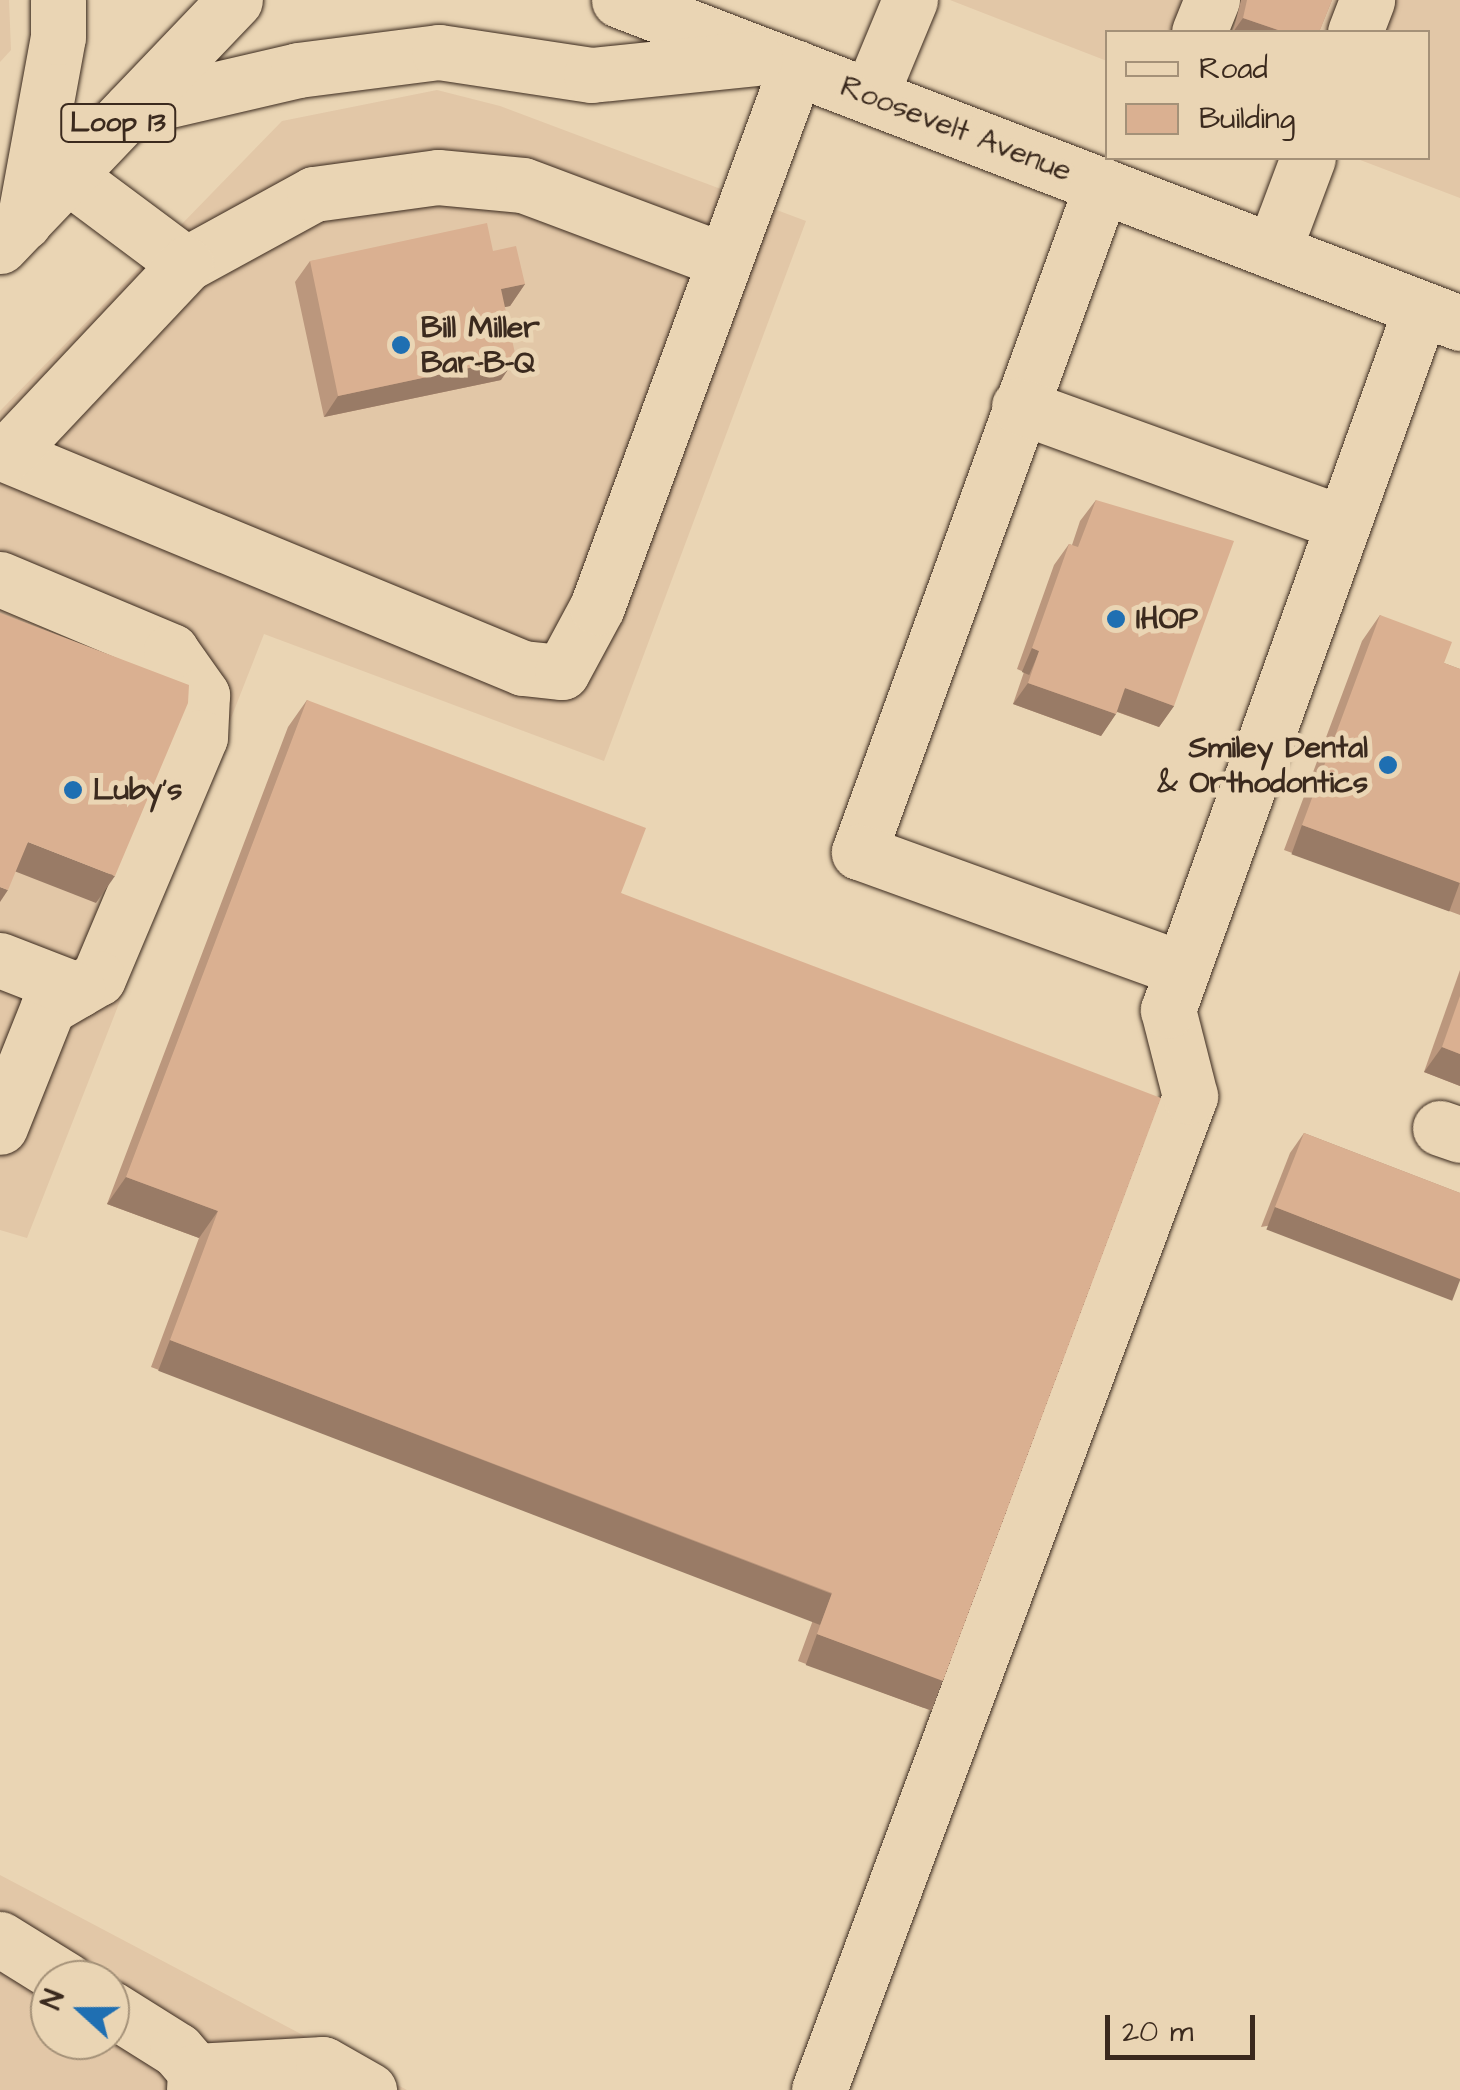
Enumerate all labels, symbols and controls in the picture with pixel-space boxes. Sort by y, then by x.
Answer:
legend [1105,30,1430,160]
text: Road [1199,48,1268,90]
street label: Roosevelt Avenue [835,68,1077,190]
text: Building [1199,98,1295,140]
road number: Loop 13 [58,100,178,146]
place label: Bill Miller Bar-B-Q [421,310,540,380]
marker: Bill Miller Bar-B-Q [390,334,412,356]
place label: IHOP [1136,601,1198,637]
marker: IHOP [1105,608,1127,630]
place label: Smiley Dental & Orthodontics [1157,730,1368,800]
marker: Smiley Dental & Orthodontics [1377,754,1399,776]
place label: Luby's [93,772,182,808]
marker: Luby's [62,779,84,801]
north arrow [30,1960,130,2060]
text: N [32,1985,75,2015]
scale bar [1110,1995,1260,2057]
text: 20 m [1122,2011,1193,2053]

